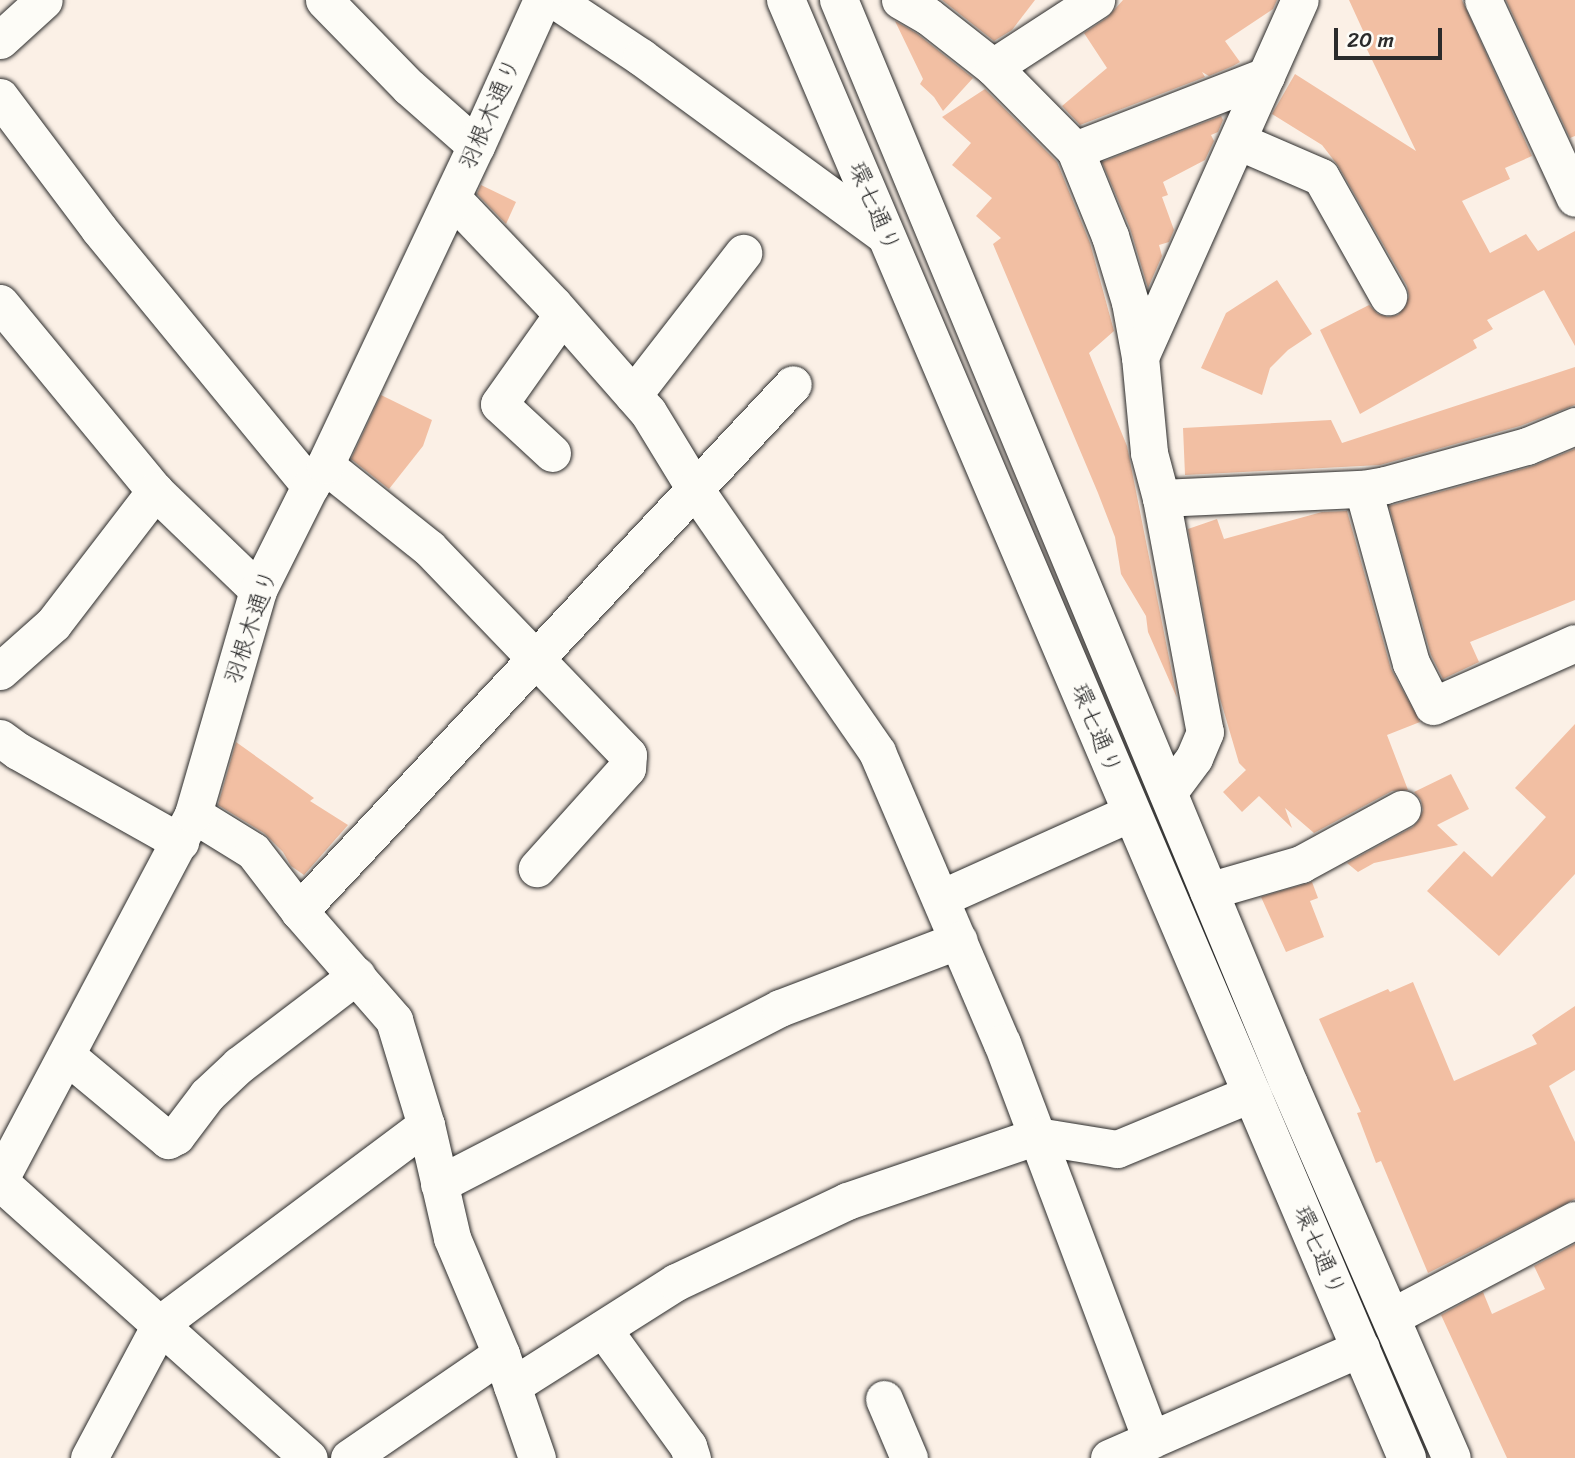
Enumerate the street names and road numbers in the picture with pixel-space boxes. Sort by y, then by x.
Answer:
street label: 羽根木通り [452,53,528,175]
street label: 環七通り [842,157,906,257]
street label: 羽根木通り [218,566,284,688]
street label: 環七通り [1065,679,1127,779]
street label: 環七通り [1287,1201,1351,1301]

